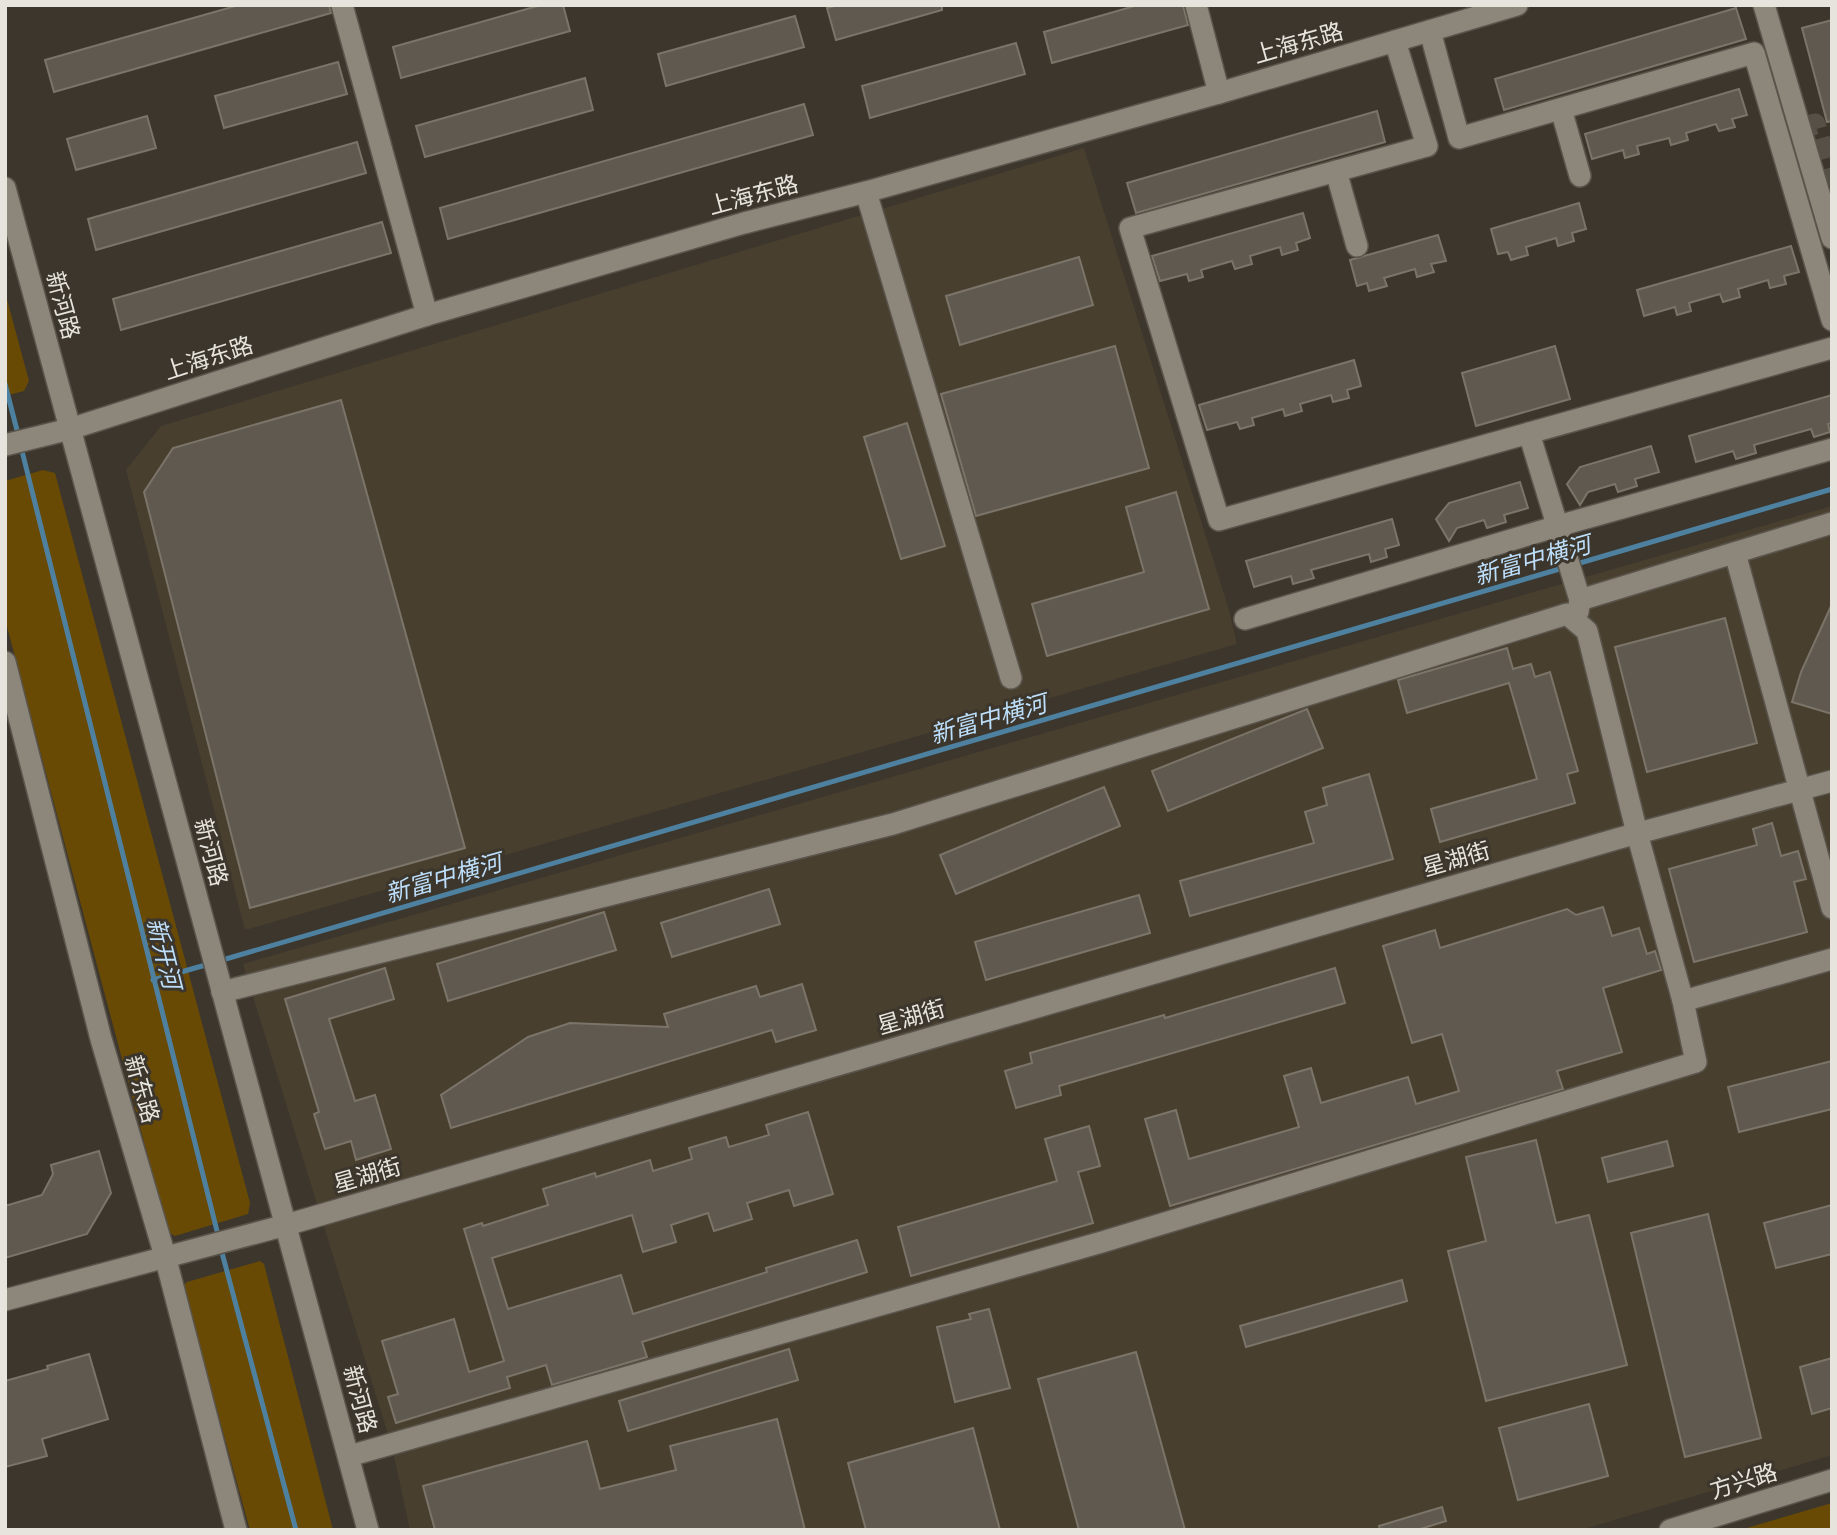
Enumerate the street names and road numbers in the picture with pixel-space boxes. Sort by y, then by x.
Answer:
street label: 上海东路 [1250,16,1346,68]
street label: 上海东路 [705,169,801,219]
street label: 新河路 [42,268,86,342]
street label: 上海东路 [160,329,256,385]
street label: 新河路 [190,815,234,889]
street label: 星湖街 [1419,835,1493,881]
street label: 星湖街 [874,993,948,1039]
street label: 新东路 [120,1052,166,1126]
street label: 星湖街 [330,1151,404,1197]
street label: 新河路 [339,1362,383,1436]
street label: 方兴路 [1706,1457,1780,1503]

